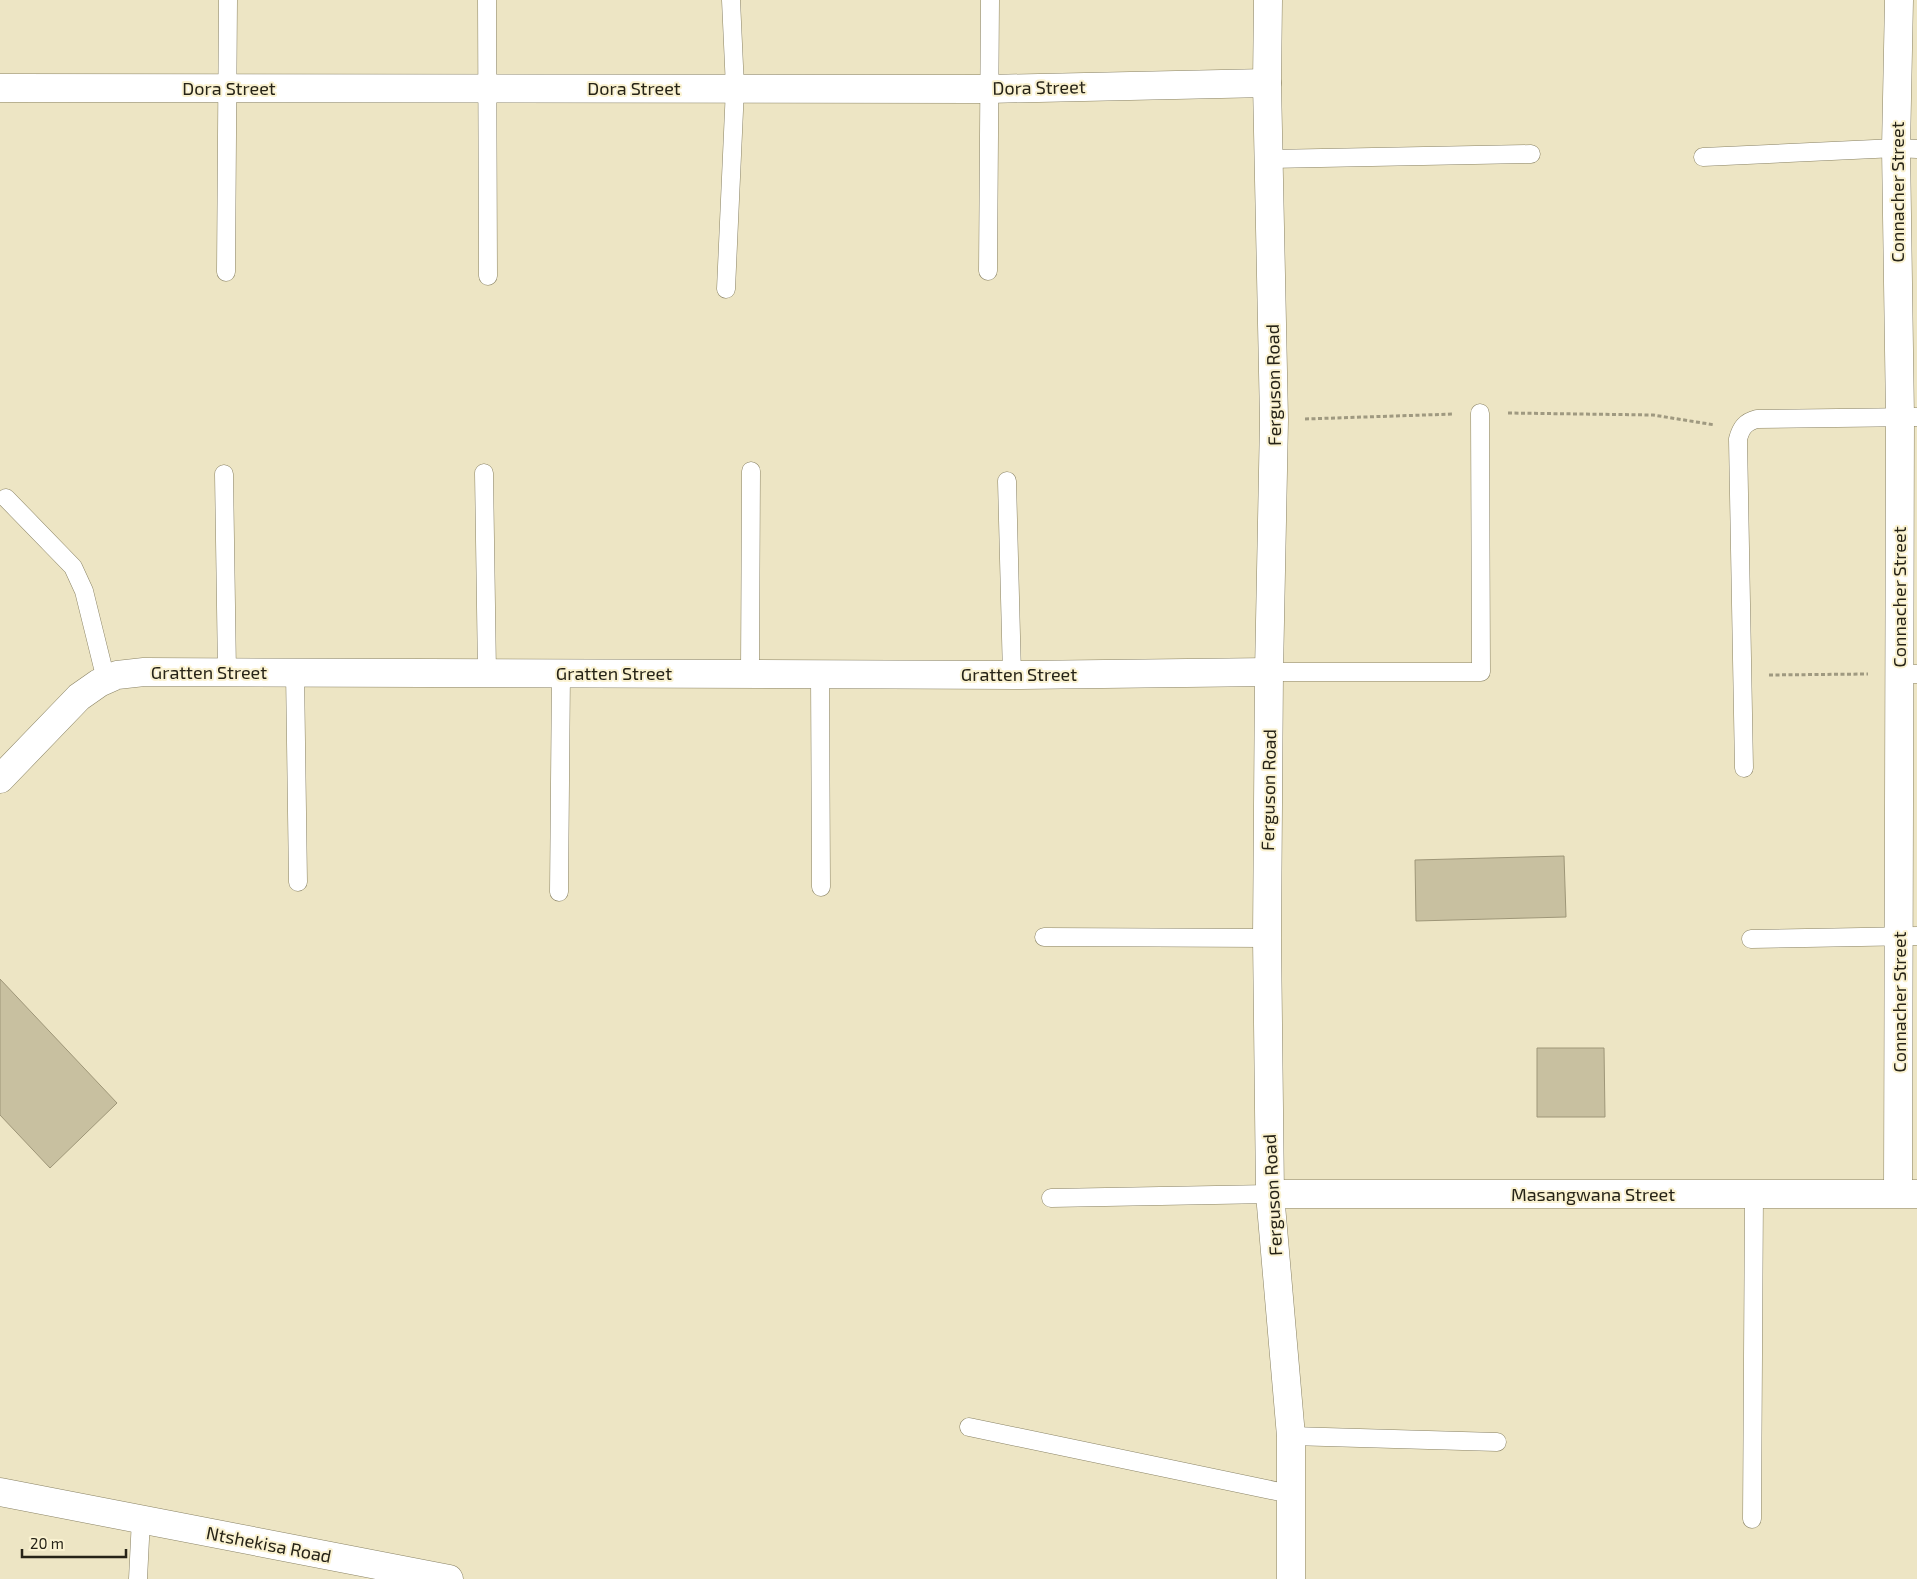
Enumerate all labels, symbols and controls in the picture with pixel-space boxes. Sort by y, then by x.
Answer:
street label: Dora Street [992,75,1086,99]
street label: Dora Street [182,77,276,99]
street label: Dora Street [587,77,681,99]
street label: Connacher Street [1886,121,1908,263]
street label: Ferguson Road [1261,324,1285,446]
street label: Connacher Street [1888,526,1910,668]
street label: Gratten Street [151,661,267,683]
street label: Gratten Street [556,662,672,684]
street label: Gratten Street [961,663,1077,685]
street label: Ferguson Road [1256,729,1280,851]
street label: Connacher Street [1888,931,1910,1073]
street label: Ferguson Road [1258,1134,1286,1256]
street label: Masangwana Street [1511,1183,1675,1205]
street label: Ntshekisa Road [205,1521,333,1567]
scale bar [22,1526,126,1558]
text: 20 m [30,1534,64,1552]

